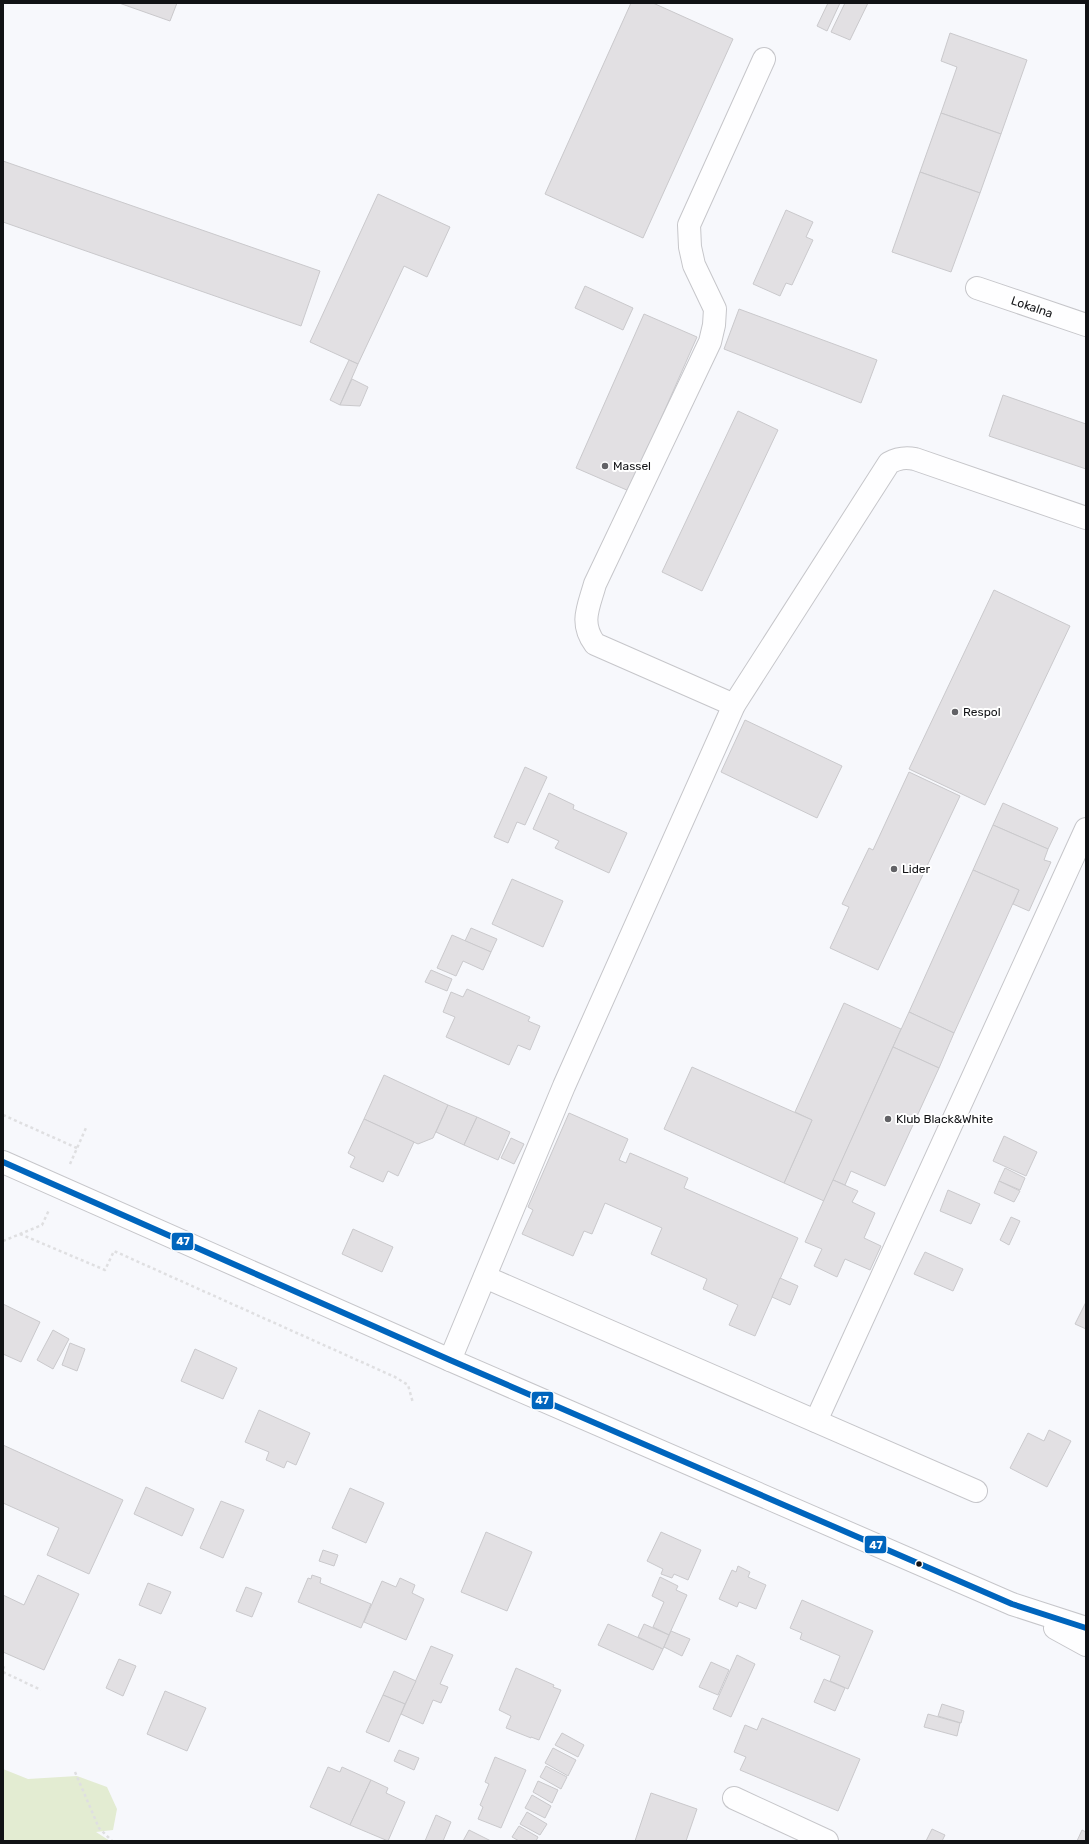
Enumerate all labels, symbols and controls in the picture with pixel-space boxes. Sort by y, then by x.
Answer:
street label: Lokalna [1009,293,1055,321]
place label: Massel [613,459,651,473]
marker: Massel [600,461,610,471]
place label: Respol [963,705,1001,719]
marker: Respol [950,707,960,717]
place label: Lider [902,862,931,876]
marker: Lider [889,864,899,874]
place label: Klub Black&White [896,1112,994,1126]
marker: Klub Black&White [883,1114,893,1124]
line badge: 47 [171,1232,194,1251]
text: 47 [176,1235,190,1248]
line badge: 47 [531,1391,554,1410]
text: 47 [535,1394,549,1407]
line badge: 47 [864,1535,887,1554]
text: 47 [869,1539,883,1552]
unlabelled marker [914,1559,924,1569]

